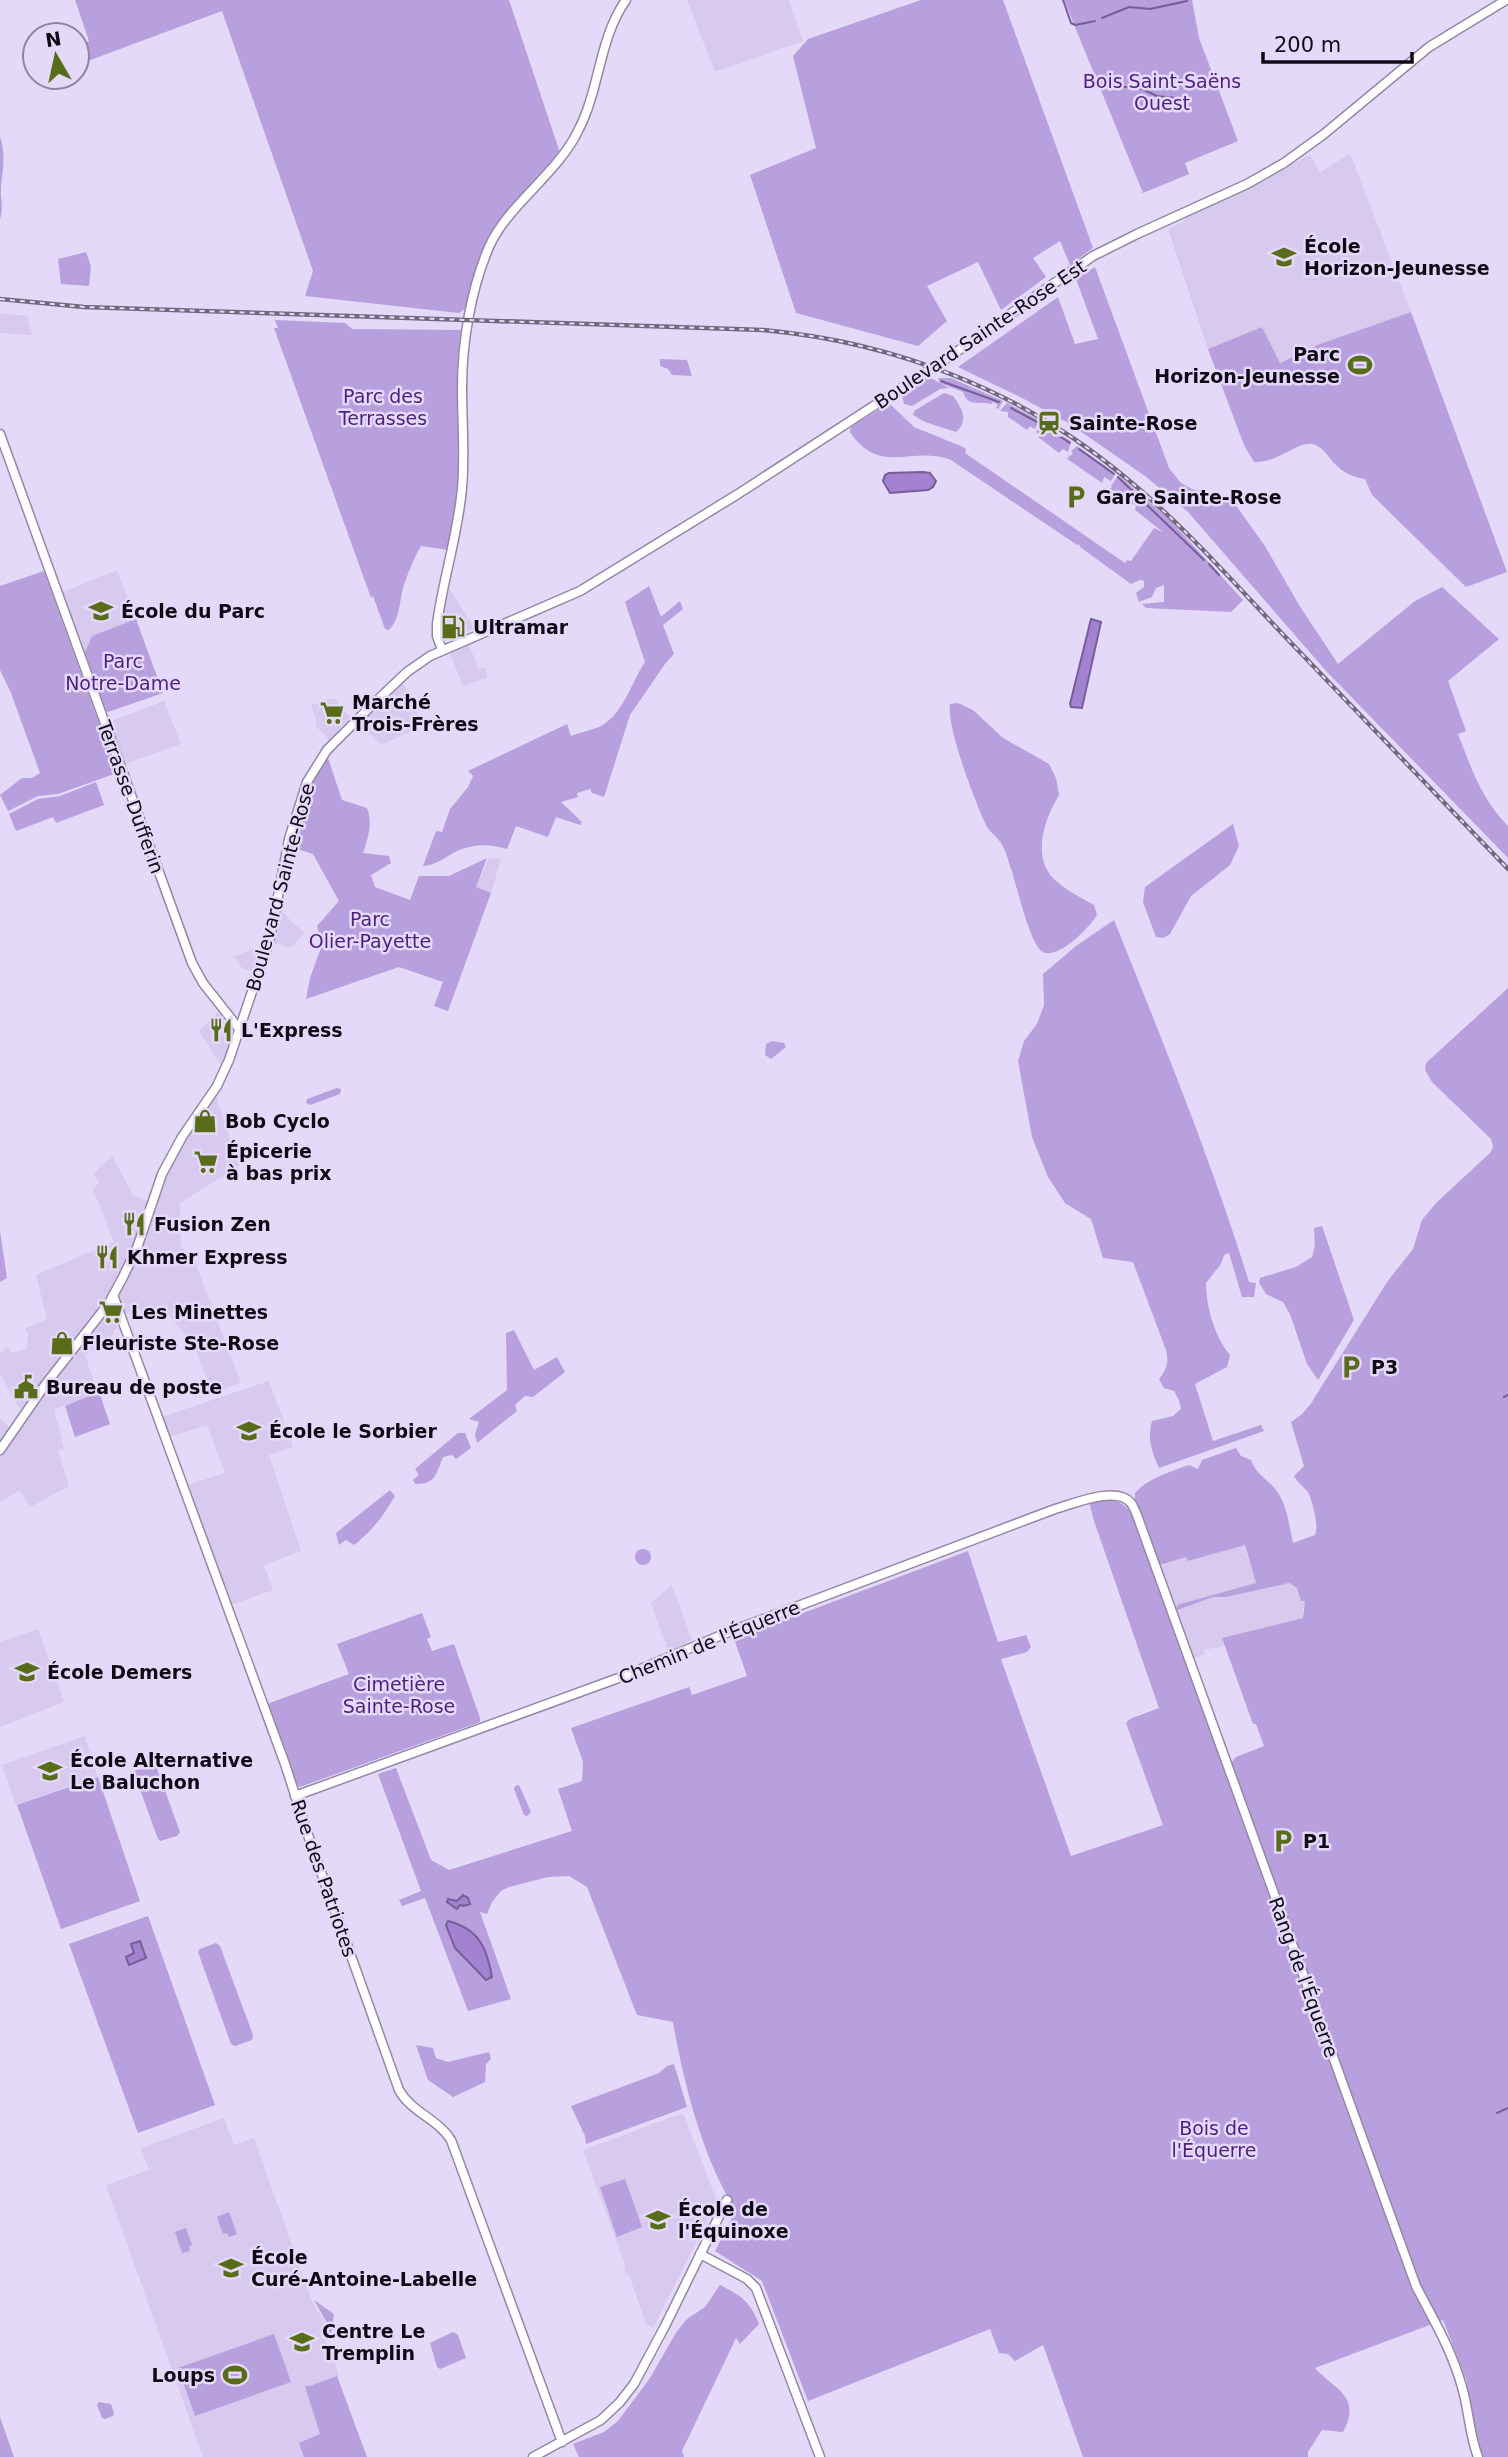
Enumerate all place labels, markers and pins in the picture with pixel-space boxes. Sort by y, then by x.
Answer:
place label: École Horizon-Jeunesse [1304,235,1490,279]
school or university icon: École Horizon-Jeunesse [1270,243,1298,271]
place label: Parc Horizon-Jeunesse [1154,343,1340,387]
sports icon: Parc Horizon-Jeunesse [1346,351,1374,379]
station icon: Sainte-Rose [1035,409,1063,437]
place label: Sainte-Rose [1069,412,1197,434]
parking icon: Gare Sainte-Rose [1062,483,1090,511]
place label: Gare Sainte-Rose [1096,486,1282,508]
school or university icon: École du Parc [87,597,115,625]
place label: École du Parc [121,600,265,622]
fuel station icon: Ultramar [439,613,467,641]
place label: Ultramar [473,616,569,638]
place label: Marché Trois-Frères [352,691,479,735]
supermarket icon: Marché Trois-Frères [318,699,346,727]
restaurant icon: L'Express [207,1016,235,1044]
place label: L'Express [241,1019,343,1041]
shop icon: Bob Cyclo [191,1107,219,1135]
place label: Bob Cyclo [225,1110,330,1132]
place label: Épicerie à bas prix [226,1140,332,1184]
supermarket icon: Épicerie à bas prix [192,1148,220,1176]
restaurant icon: Fusion Zen [120,1210,148,1238]
place label: Fusion Zen [154,1213,271,1235]
restaurant icon: Khmer Express [93,1243,121,1271]
place label: Khmer Express [127,1246,288,1268]
supermarket icon: Les Minettes [97,1298,125,1326]
place label: Les Minettes [131,1301,268,1323]
shop icon: Fleuriste Ste-Rose [48,1329,76,1357]
place label: Fleuriste Ste-Rose [82,1332,279,1354]
parking icon: P3 [1337,1353,1365,1381]
place label: P3 [1371,1356,1398,1378]
public building icon: Bureau de poste [12,1373,40,1401]
place label: Bureau de poste [46,1376,222,1398]
school or university icon: École le Sorbier [235,1417,263,1445]
place label: École le Sorbier [269,1420,437,1442]
school or university icon: École Demers [13,1658,41,1686]
place label: École Demers [47,1661,192,1683]
place label: École Alternative Le Baluchon [70,1749,253,1793]
school or university icon: École Alternative Le Baluchon [36,1757,64,1785]
parking icon: P1 [1269,1827,1297,1855]
place label: P1 [1303,1830,1330,1852]
place label: École de l'Équinoxe [678,2198,789,2242]
school or university icon: École de l'Équinoxe [644,2206,672,2234]
place label: École Curé-Antoine-Labelle [251,2246,477,2290]
school or university icon: École Curé-Antoine-Labelle [217,2254,245,2282]
place label: Centre Le Tremplin [322,2320,425,2364]
school or university icon: Centre Le Tremplin [288,2328,316,2356]
sports icon: Loups [221,2361,249,2389]
place label: Loups [151,2364,215,2386]

